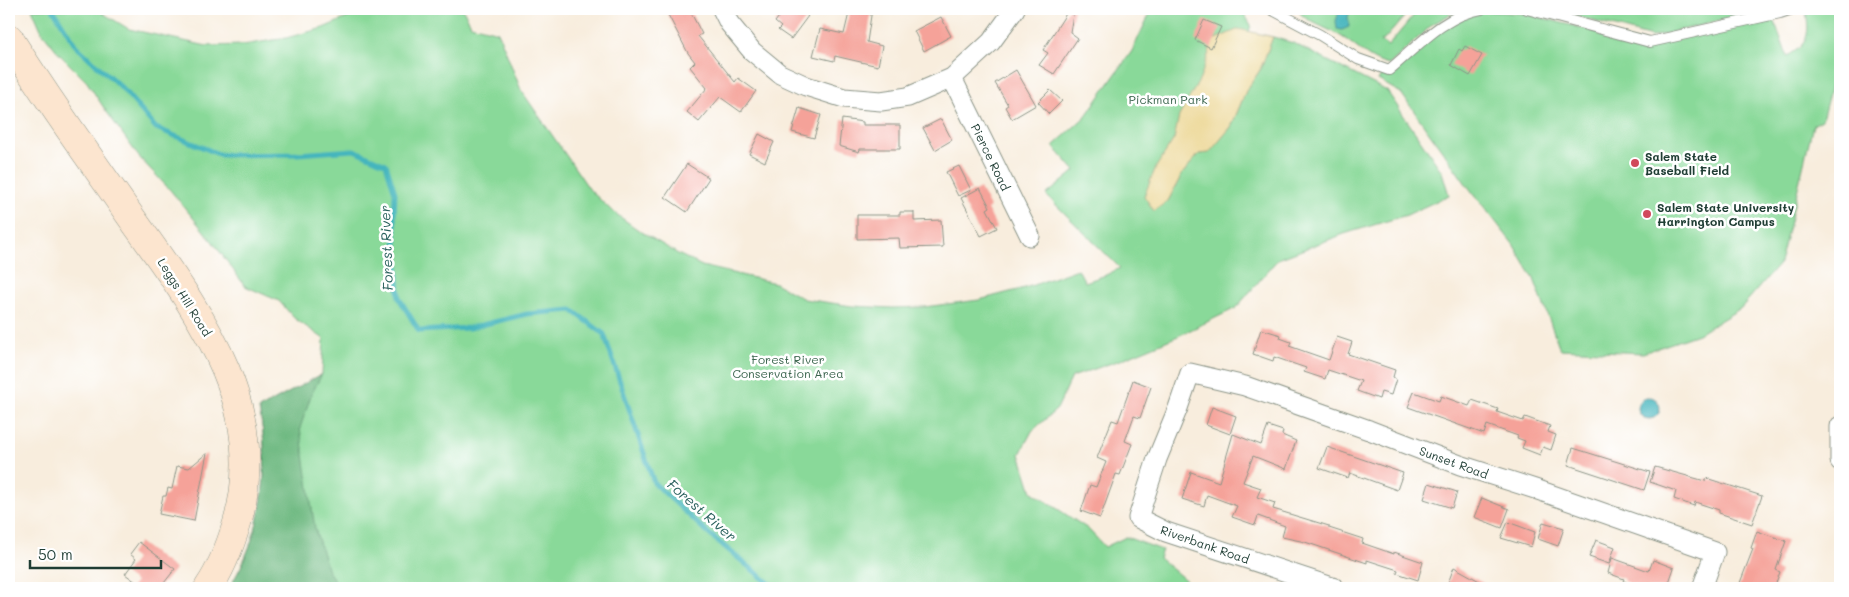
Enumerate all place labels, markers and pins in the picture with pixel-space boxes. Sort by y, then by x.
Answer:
place label: Salem State Baseball Field [1645,148,1730,178]
marker: Salem State Baseball Field [1629,157,1641,169]
place label: Salem State University Harrington Campus [1657,199,1795,229]
marker: Salem State University Harrington Campus [1641,208,1653,220]

